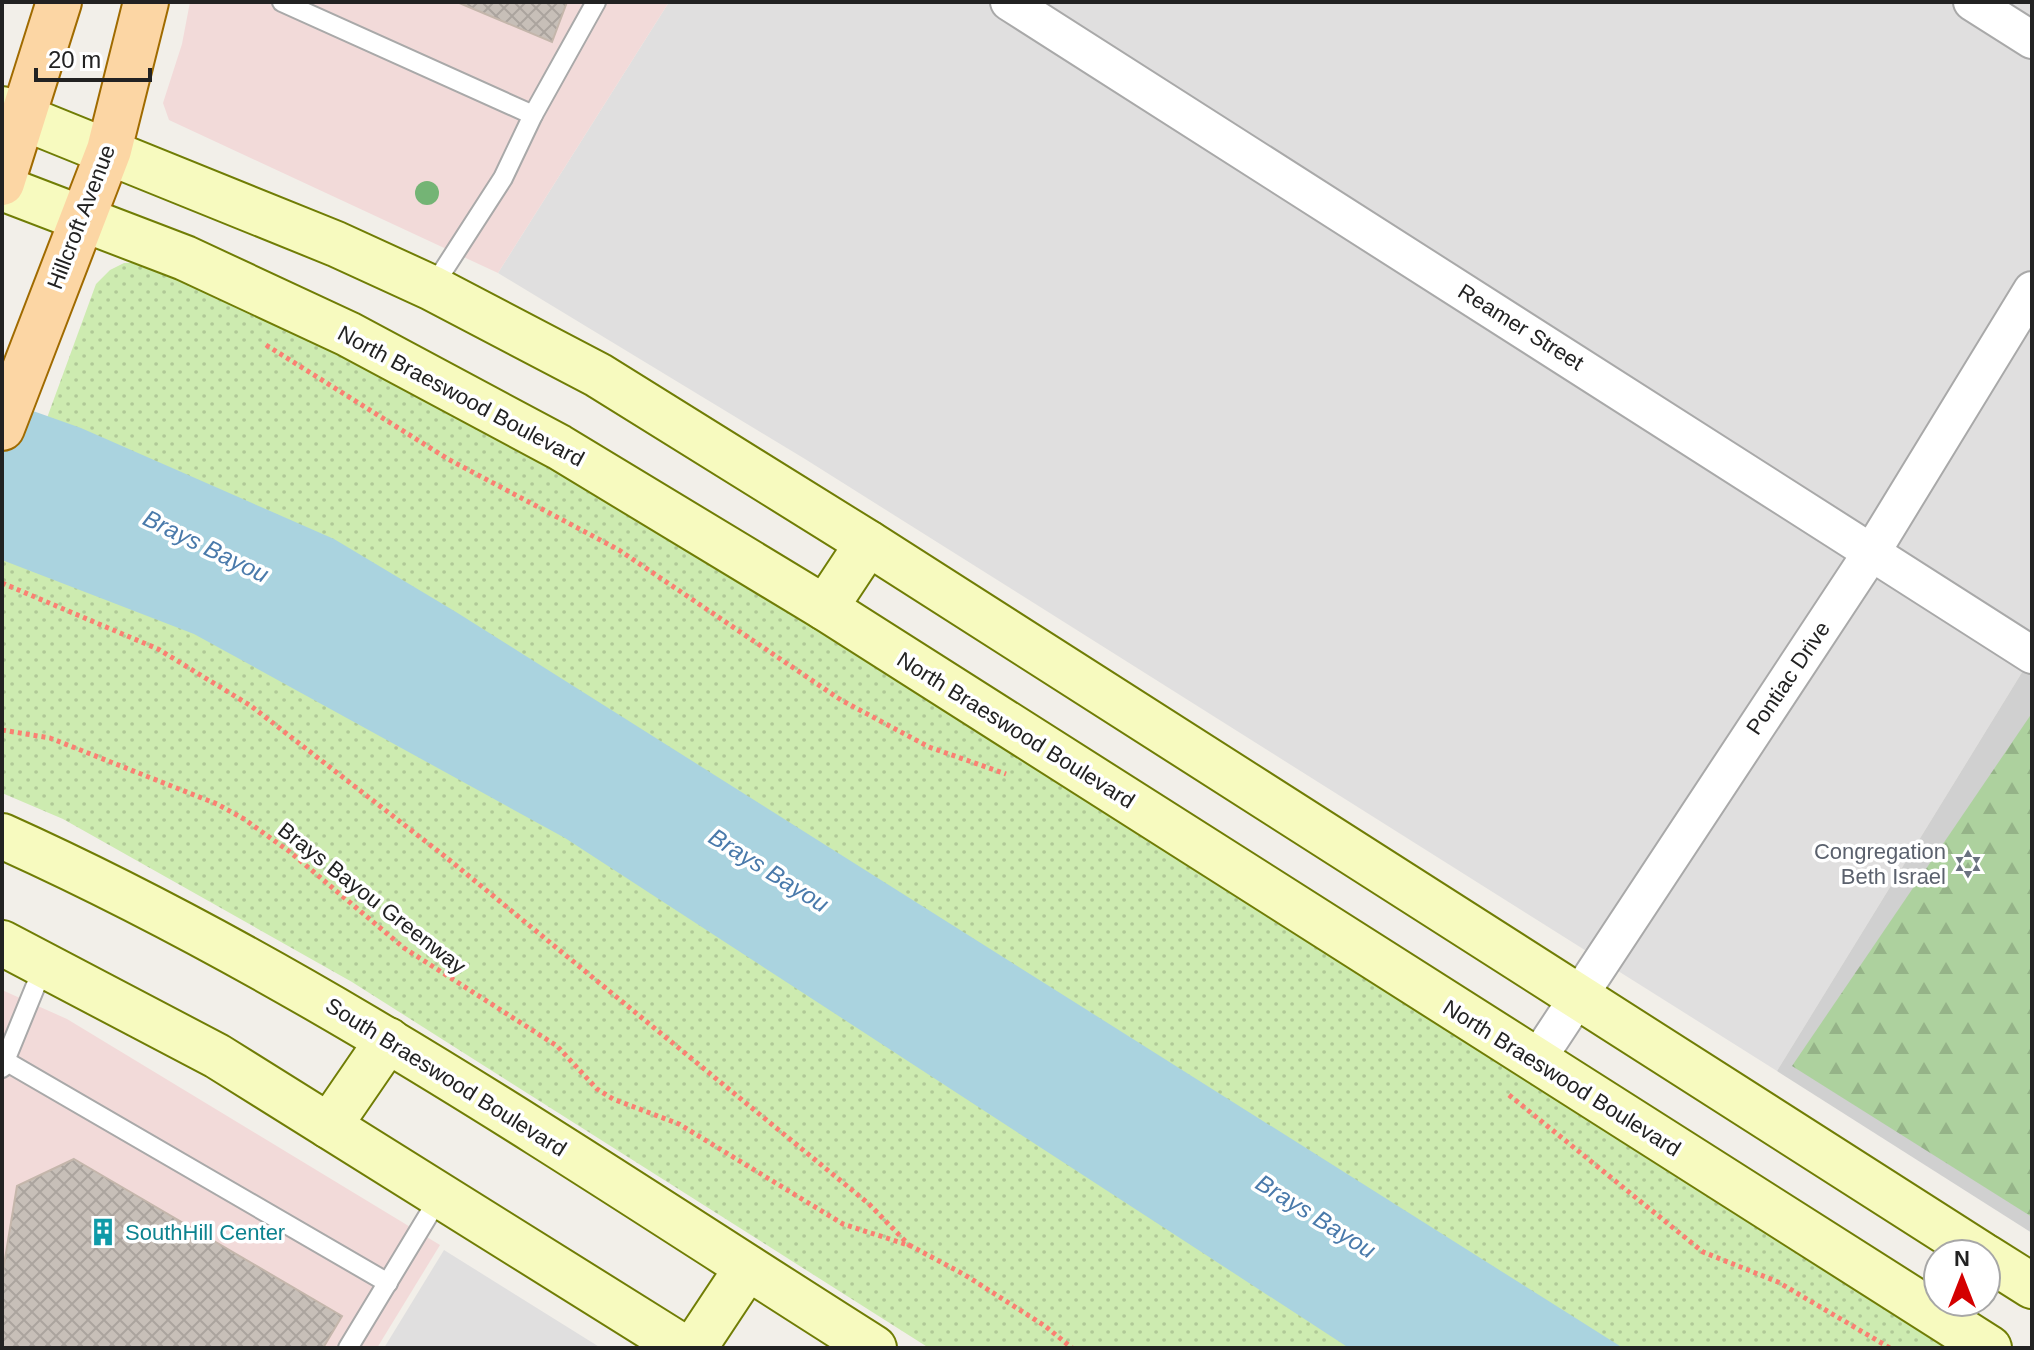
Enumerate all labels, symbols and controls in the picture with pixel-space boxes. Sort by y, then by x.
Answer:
scale bar [36,32,150,82]
text: 20 m [48,46,101,73]
street label: Hillcroft Avenue [42,141,120,293]
street label: Reamer Street [1454,278,1588,376]
street label: North Braeswood Boulevard [334,320,588,472]
water label: Brays Bayou [139,504,273,588]
street label: Pontiac Drive [1741,617,1835,739]
street label: North Braeswood Boulevard [893,646,1139,814]
street label: Brays Bayou Greenway [273,817,471,979]
water label: Brays Bayou [704,822,834,918]
place label: Congregation Beth Israel [1814,839,1946,889]
synagogue icon: Congregation Beth Israel [1953,849,1983,879]
street label: South Braeswood Boulevard [321,993,571,1161]
street label: North Braeswood Boulevard [1439,994,1685,1162]
water label: Brays Bayou [1251,1168,1381,1264]
building icon: SouthHill Center [88,1217,118,1247]
place label: SouthHill Center [125,1220,285,1245]
north arrow [1922,1238,2002,1318]
text: N [1954,1246,1970,1271]

